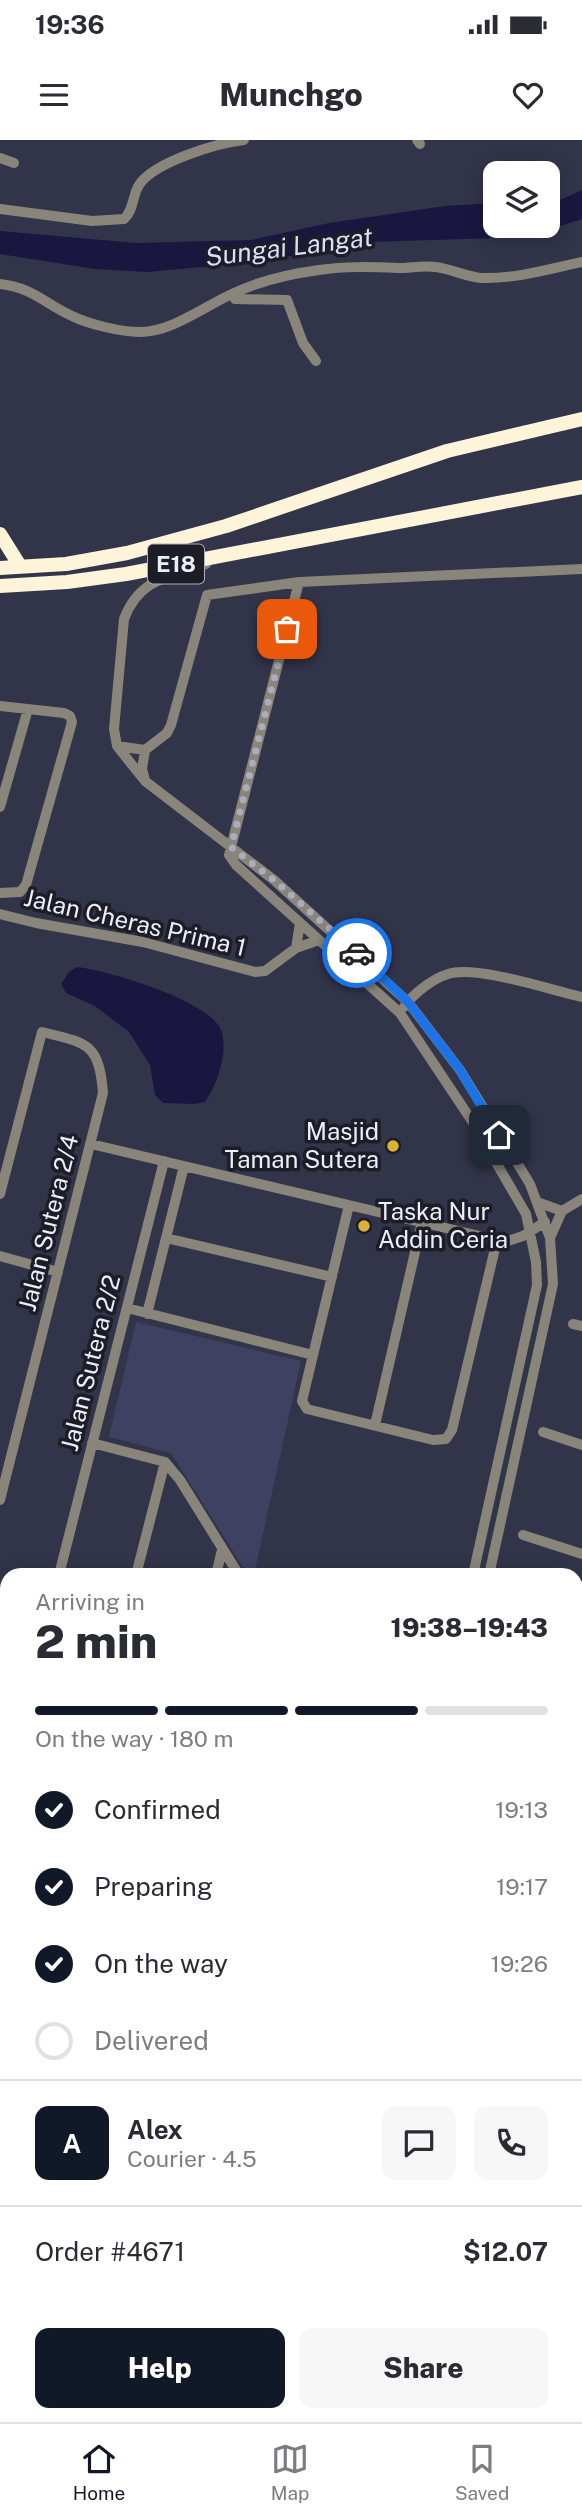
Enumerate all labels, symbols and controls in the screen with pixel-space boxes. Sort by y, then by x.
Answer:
text: 19:36 [35,9,105,40]
icon: menu [35,76,73,114]
text: Munchgo [219,76,363,113]
icon: heart [509,76,547,114]
map controls [483,161,560,238]
button: layers [483,161,560,238]
water label: Sungai Langat [203,221,375,272]
road number: E18 [148,544,204,584]
pin [257,599,317,659]
icon: bag [268,610,306,648]
street label: Jalan Cheras Prima 1 [21,883,249,961]
courier [322,918,392,988]
icon: car [338,934,376,972]
pin [469,1105,529,1165]
icon: home [480,1116,518,1154]
place label: Masjid Taman Sutera [224,1117,379,1173]
street label: Jalan Sutera 2/4 [13,1131,84,1314]
marker: Masjid Taman Sutera [385,1138,401,1154]
place label: Taska Nur Addin Ceria [378,1197,508,1253]
marker: Taska Nur Addin Ceria [356,1218,372,1234]
street label: Jalan Sutera 2/2 [55,1272,125,1454]
text: Arriving in [35,1588,145,1615]
text: 19:38–19:43 [391,1612,548,1643]
text: 2 min [35,1614,157,1668]
text: On the way · 180 m [35,1725,233,1752]
icon: check [35,1791,73,1829]
text: Confirmed [94,1794,221,1825]
text: 19:13 [495,1796,548,1823]
icon: check [35,1868,73,1906]
text: Preparing [94,1871,213,1902]
text: 19:17 [496,1873,548,1900]
icon: check [35,1945,73,1983]
text: On the way [94,1948,228,1979]
text: 19:26 [491,1950,548,1977]
text: Delivered [94,2025,209,2056]
button: chat [382,2106,456,2180]
button: phone [474,2106,548,2180]
text: Alex [127,2114,183,2145]
text: A [63,2128,81,2159]
text: Courier · 4.5 [127,2145,257,2172]
text: Order #4671 [35,2236,185,2267]
text: $12.07 [463,2236,548,2267]
button: Help [35,2328,285,2408]
button: Share [299,2328,548,2408]
tab: Home [73,2440,125,2504]
tab: Map [271,2440,309,2504]
tab: Saved [455,2440,509,2504]

